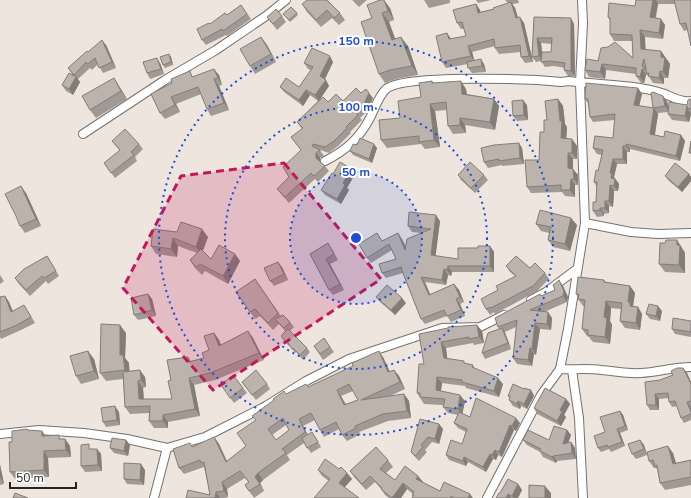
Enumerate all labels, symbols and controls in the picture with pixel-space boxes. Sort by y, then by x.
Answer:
text: 150 m [338,33,374,49]
text: 100 m [338,99,374,115]
text: 50 m [342,164,370,180]
centre of rings [349,231,363,245]
scale bar [10,464,76,490]
text: 50 m [16,470,44,486]

